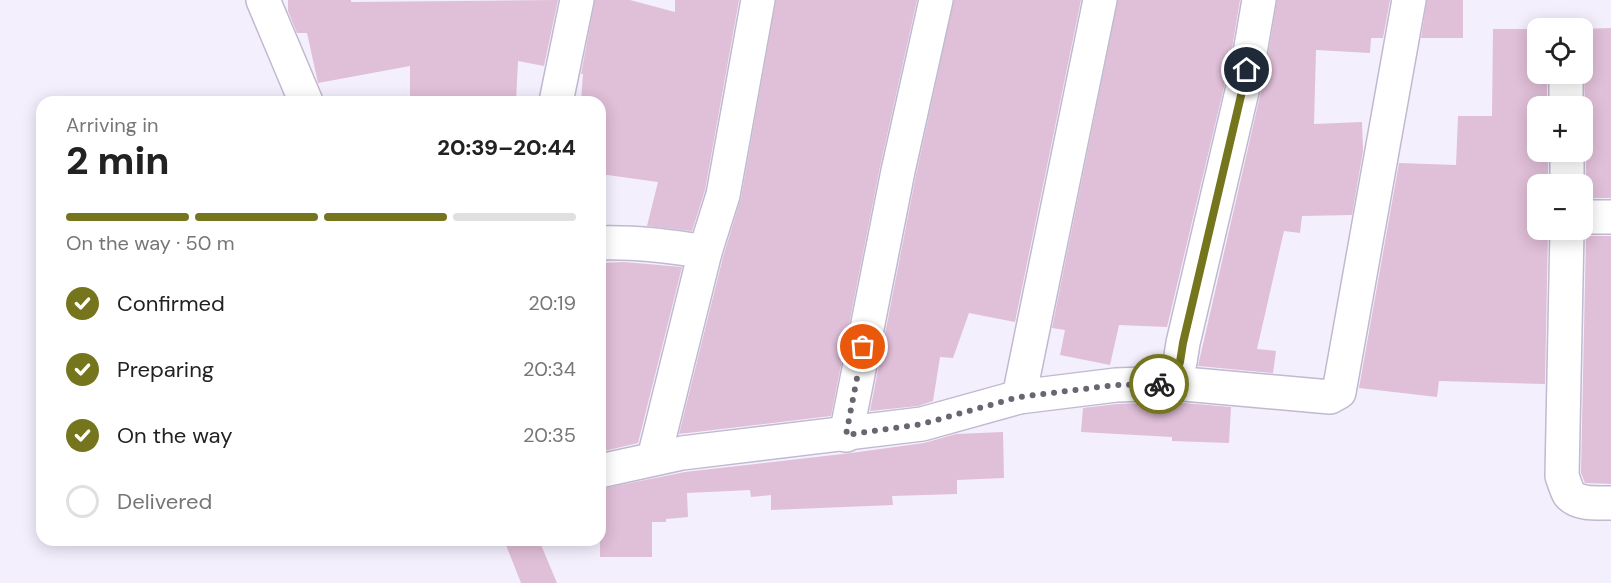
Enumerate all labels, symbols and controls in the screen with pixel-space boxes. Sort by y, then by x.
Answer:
map controls [1527,18,1593,240]
button: locate [1527,18,1593,84]
pin [1221,44,1272,95]
icon: home [1230,53,1263,86]
button: + [1527,96,1593,162]
text: Arriving in [66,112,158,138]
text: 20:39–20:44 [437,133,576,162]
text: 2 min [66,135,170,186]
button: − [1527,174,1593,240]
text: On the way · 50 m [66,230,235,256]
icon: check [66,287,99,320]
text: Confirmed [117,289,225,318]
text: 20:19 [528,290,576,316]
pin [837,321,888,372]
icon: bag [846,330,879,363]
icon: check [66,353,99,386]
courier [1129,354,1189,414]
text: Preparing [117,355,214,384]
text: 20:34 [523,356,576,382]
icon: bike [1143,368,1176,401]
icon: check [66,419,99,452]
text: On the way [117,421,232,450]
text: 20:35 [523,422,576,448]
text: Delivered [117,487,212,516]

